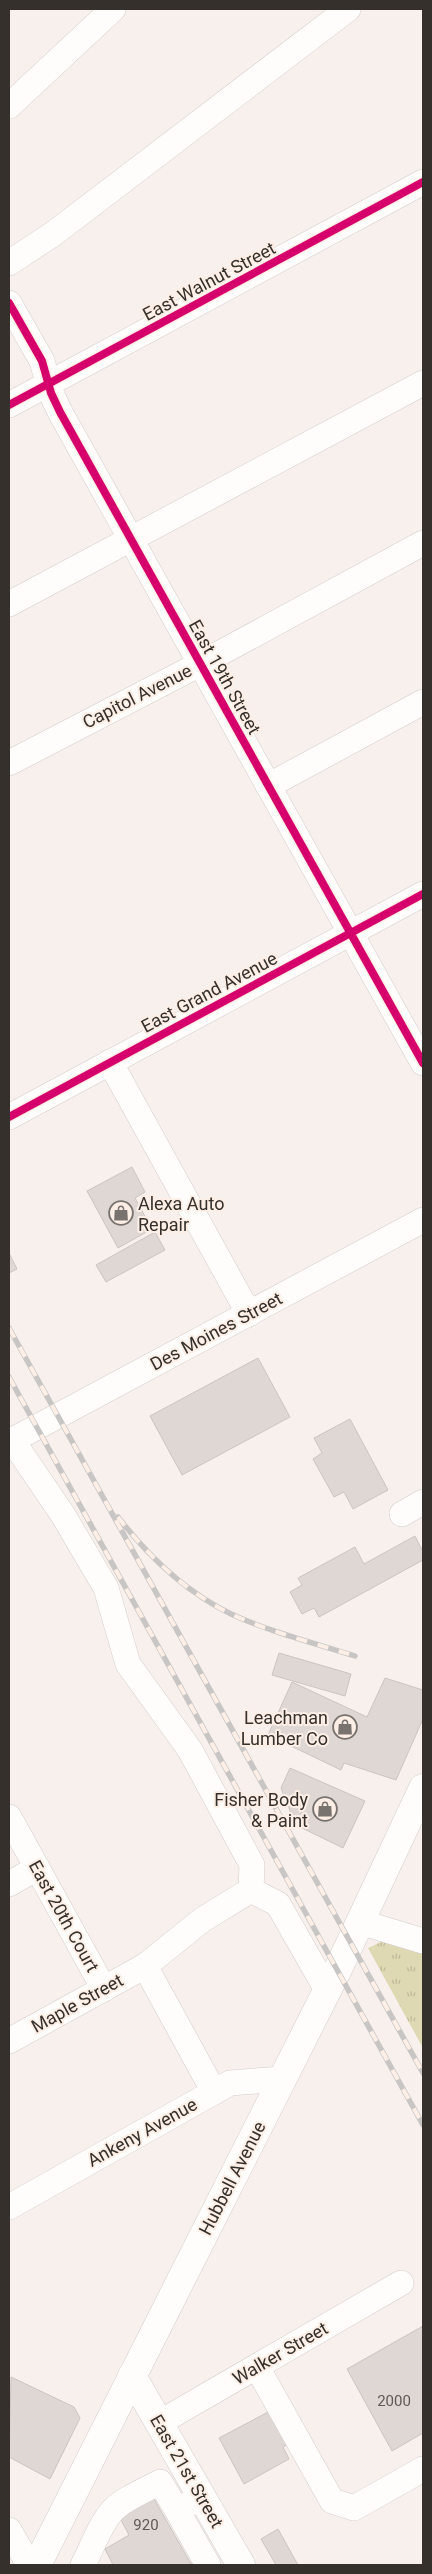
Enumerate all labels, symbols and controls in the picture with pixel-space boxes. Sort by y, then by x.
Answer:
street label: East Walnut Street [139,237,279,325]
street label: East 19th Street [185,616,265,738]
street label: Capitol Avenue [79,659,195,733]
street label: East Grand Avenue [137,947,281,1037]
place label: Alexa Auto Repair [138,1193,224,1235]
shop icon: Alexa Auto Repair [108,1200,134,1226]
street label: Des Moines Street [147,1287,286,1375]
place label: Leachman Lumber Co [241,1707,328,1749]
shop icon: Leachman Lumber Co [332,1714,358,1740]
place label: Fisher Body & Paint [214,1789,308,1831]
shop icon: Fisher Body & Paint [312,1796,338,1822]
street label: East 20th Court [25,1856,103,1976]
street label: Maple Street [28,1969,127,2037]
street label: Ankeny Avenue [84,2093,200,2171]
street label: Hubbell Avenue [194,2118,270,2238]
street label: Walker Street [229,2317,331,2389]
house number: 2000 [377,2392,411,2410]
street label: East 21st Street [146,2411,228,2531]
house number: 920 [133,2516,159,2534]

